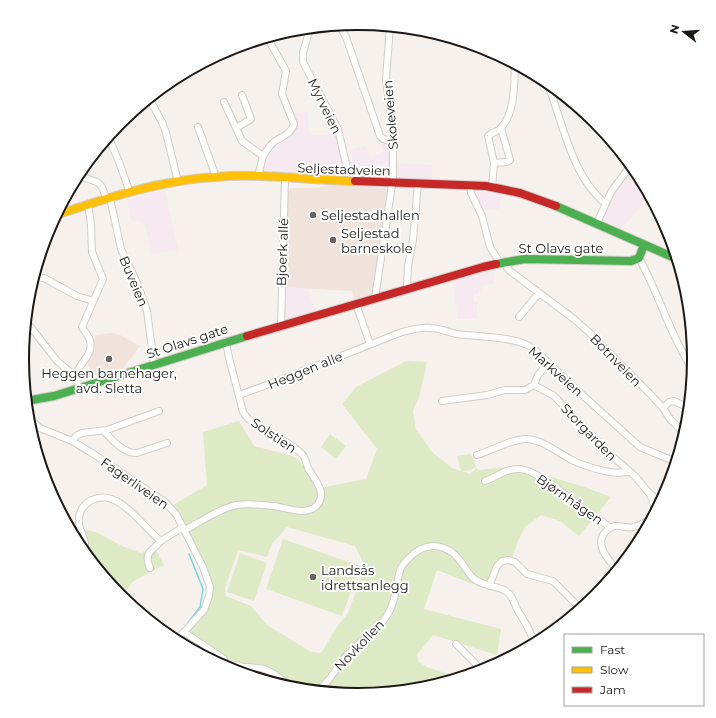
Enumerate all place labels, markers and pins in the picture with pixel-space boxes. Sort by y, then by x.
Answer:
place label: Seljestadhallen [321,207,420,223]
marker: Seljestadhallen [308,210,318,220]
place label: Seljestad barneskole [341,225,413,256]
marker: Seljestad barneskole [328,235,338,245]
marker: Heggen barnehager, avd. Sletta [104,354,114,364]
place label: Heggen barnehager, avd. Sletta [41,365,177,396]
place label: Landsås idrettsanlegg [321,562,409,593]
marker: Landsås idrettsanlegg [308,572,318,582]

